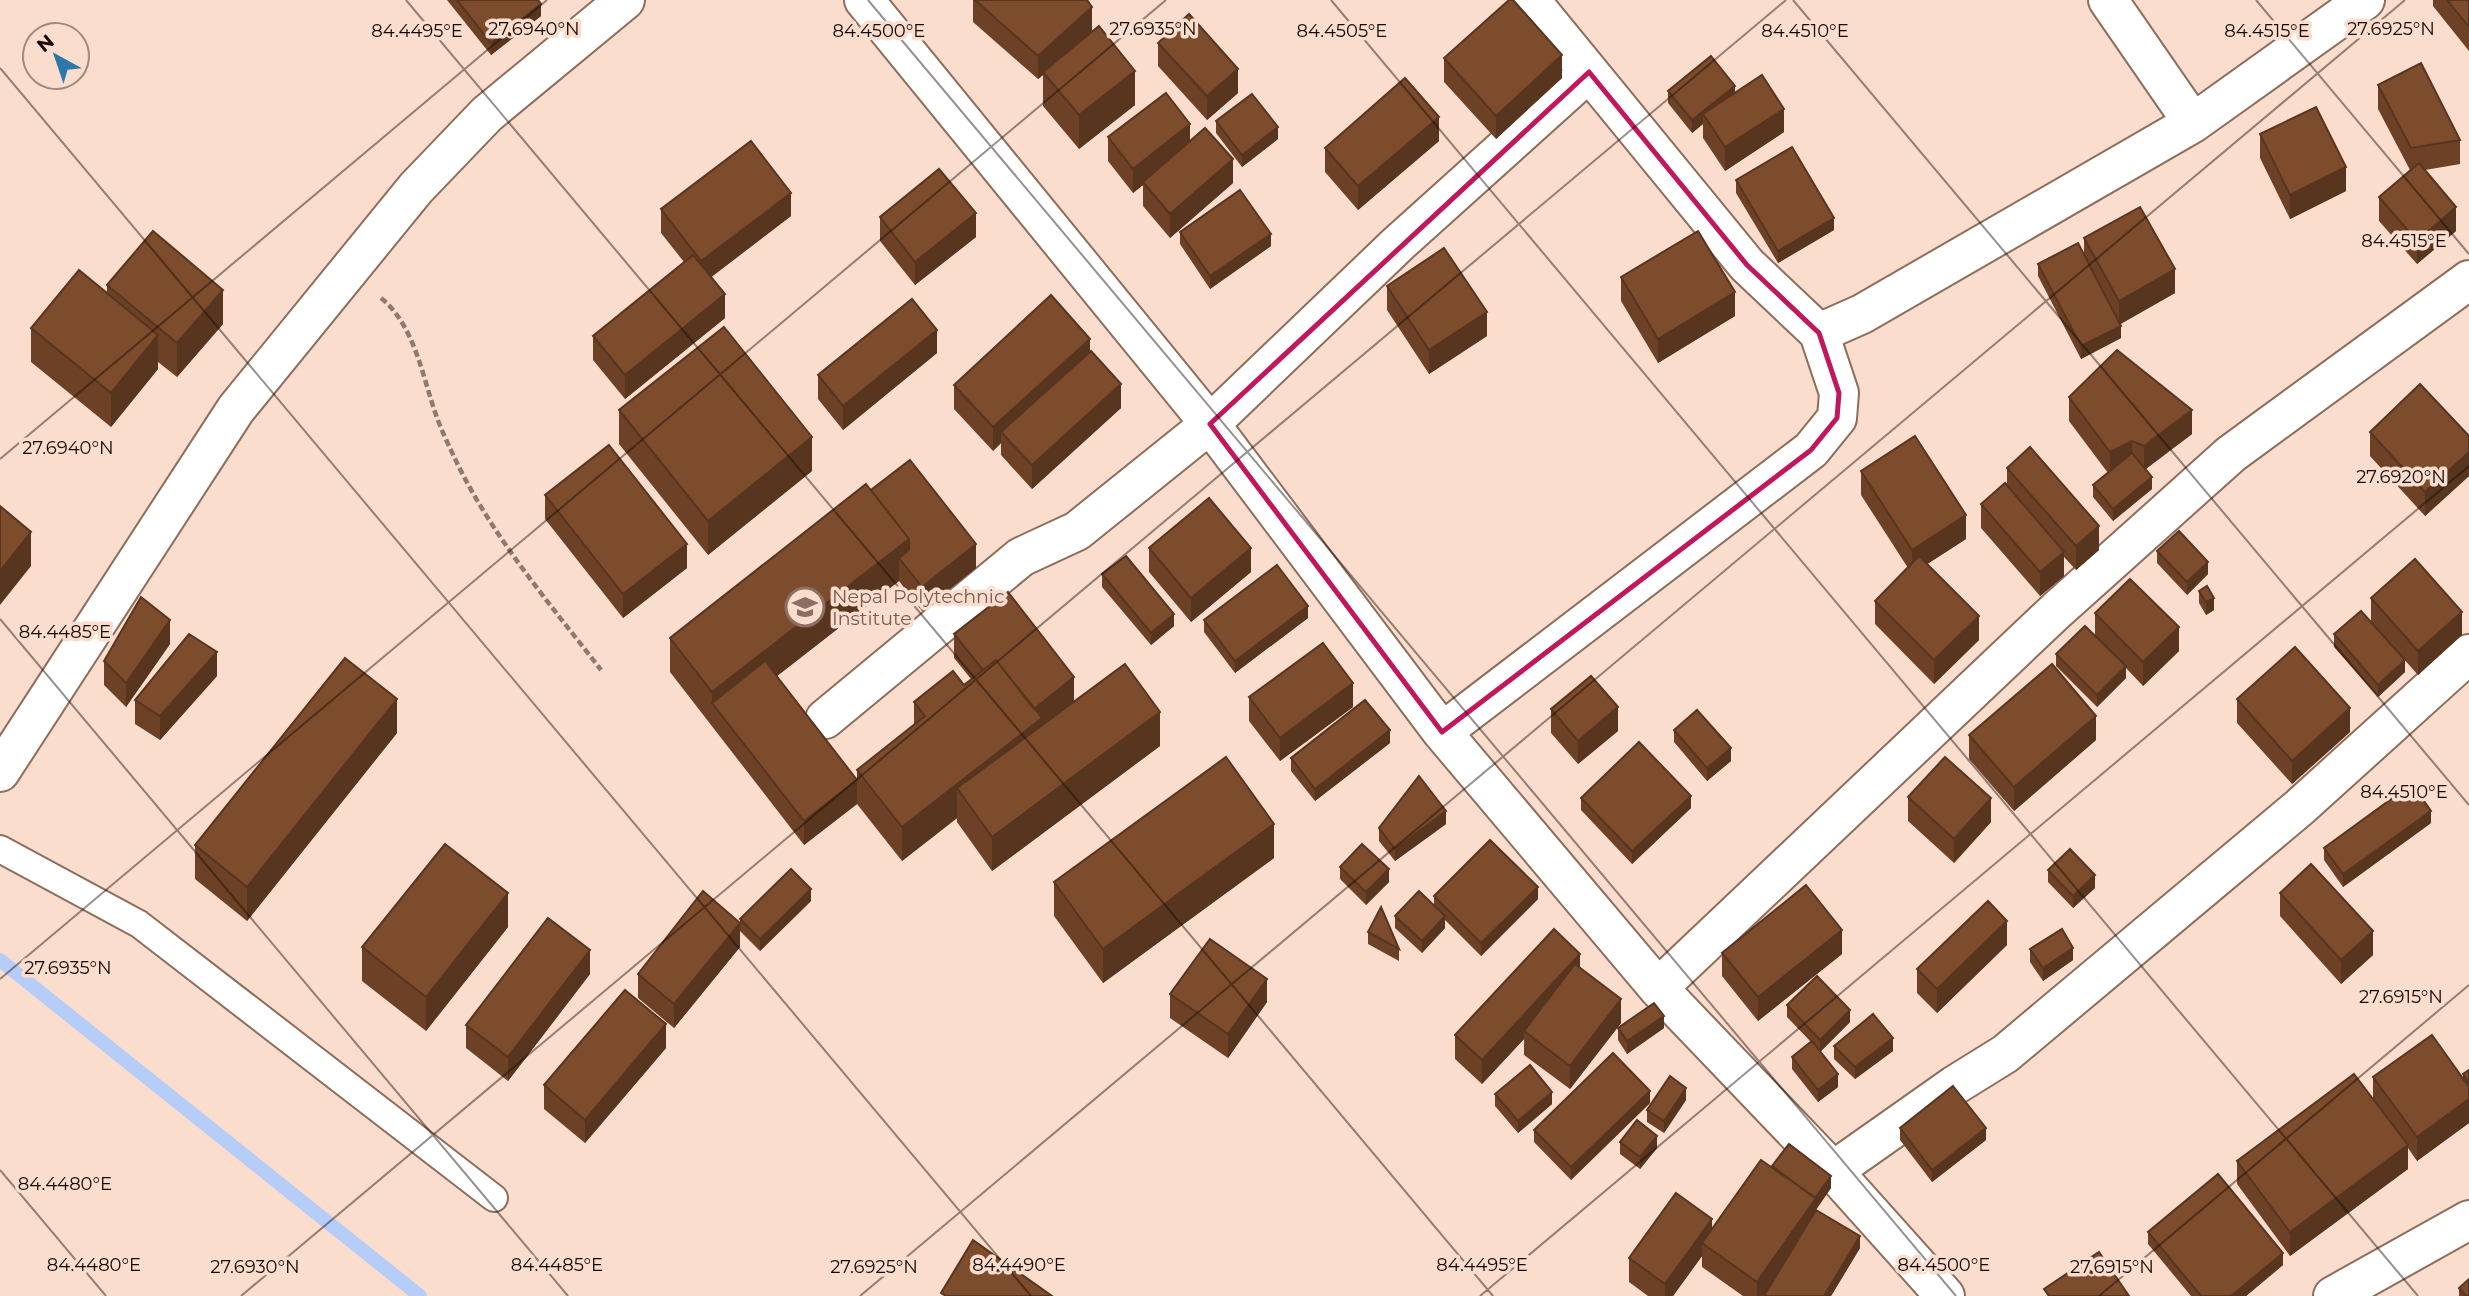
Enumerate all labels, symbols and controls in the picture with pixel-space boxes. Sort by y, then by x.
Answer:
text: 27.6940°N [488,18,580,40]
text: 27.6935°N [1109,18,1197,40]
text: 27.6925°N [2347,18,2435,40]
text: 84.4495°E [371,20,463,42]
text: 84.4500°E [833,20,925,42]
text: 84.4505°E [1297,20,1387,42]
text: 84.4510°E [1761,20,1849,42]
text: 84.4515°E [2224,20,2310,42]
north arrow [21,21,91,91]
text: N [32,30,59,57]
text: 84.4515°E [2361,230,2447,252]
text: 27.6940°N [22,437,114,459]
text: 27.6920°N [2356,466,2446,488]
place label: Nepal Polytechnic Institute [832,585,1005,630]
school or university icon: Nepal Polytechnic Institute [784,586,826,628]
text: 84.4485°E [19,621,111,643]
text: 84.4510°E [2360,781,2448,803]
text: 27.6935°N [24,957,112,979]
text: 27.6915°N [2359,986,2443,1008]
text: 84.4480°E [18,1173,112,1195]
text: 84.4480°E [47,1254,141,1276]
text: 84.4485°E [511,1254,603,1276]
text: 84.4490°E [972,1254,1066,1276]
text: 84.4495°E [1436,1254,1528,1276]
text: 84.4500°E [1898,1254,1990,1276]
text: 27.6930°N [210,1256,300,1278]
text: 27.6925°N [830,1256,918,1278]
text: 27.6915°N [2070,1256,2154,1278]

